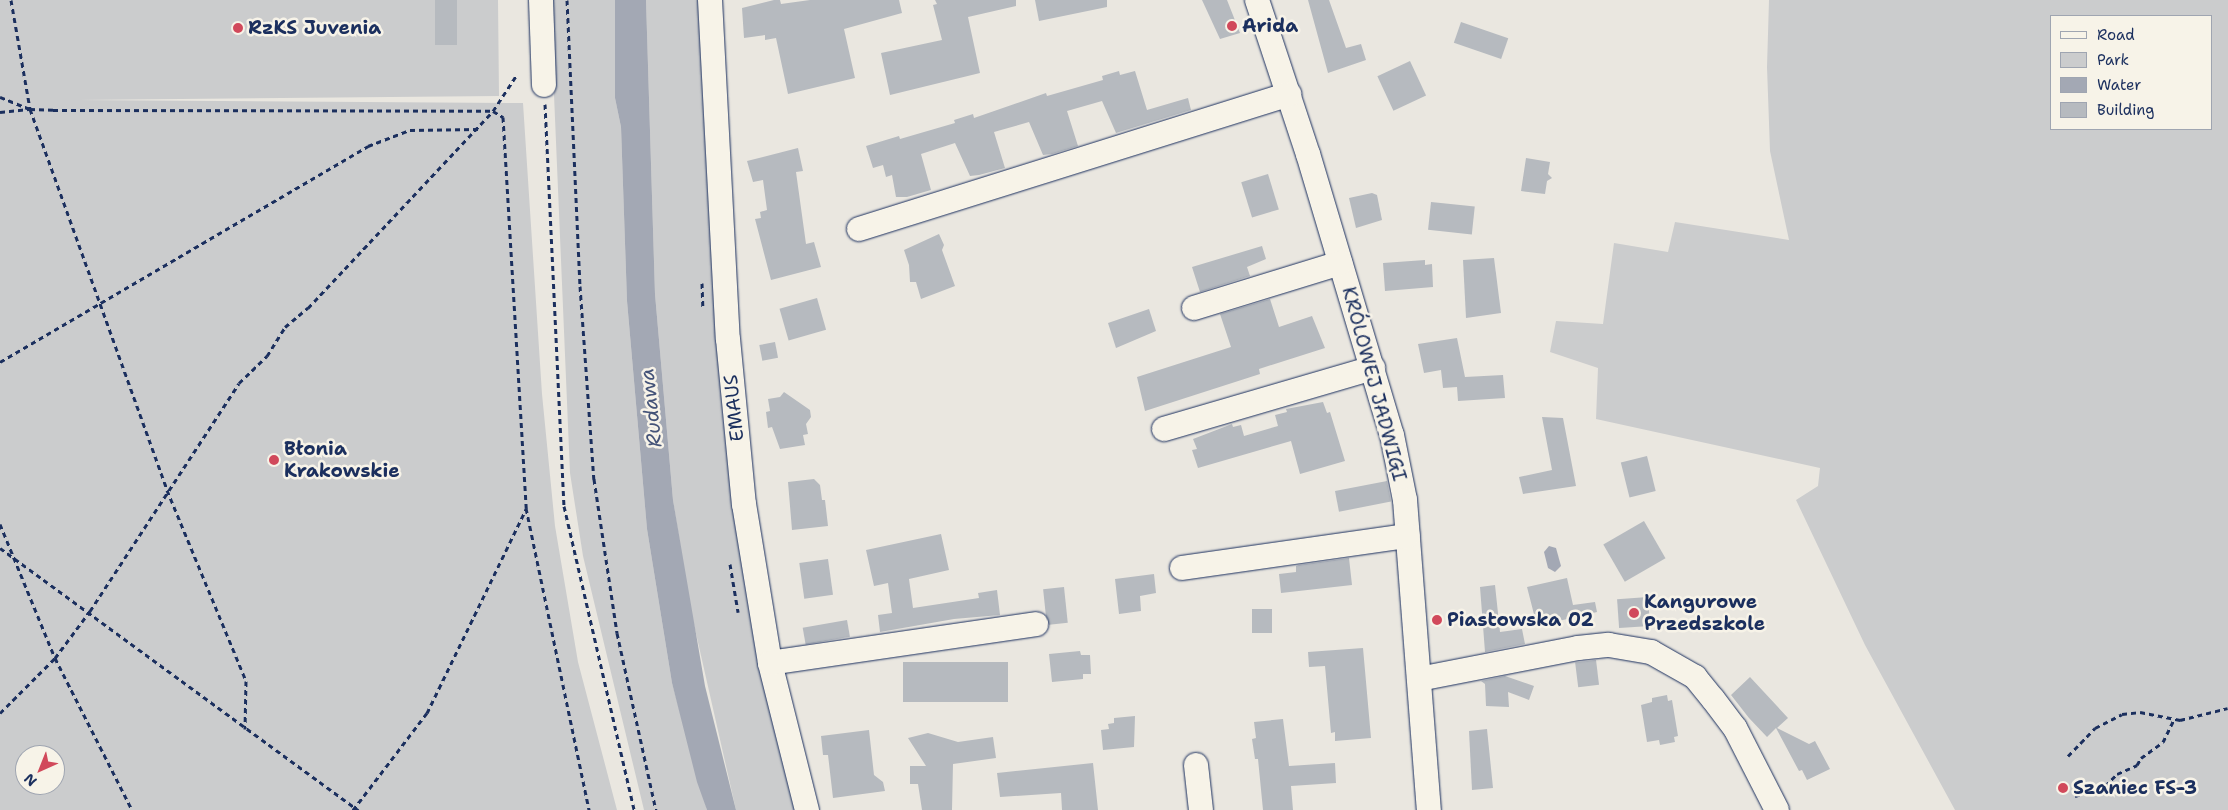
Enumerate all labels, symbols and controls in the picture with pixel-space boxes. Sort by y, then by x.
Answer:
place label: Arida [1242,15,1298,37]
legend [2050,15,2213,130]
place label: RzKS Juvenia [248,17,381,39]
marker: Arida [1226,20,1238,32]
marker: RzKS Juvenia [232,22,244,34]
text: Road [2097,25,2135,45]
text: Park [2097,50,2129,70]
text: Water [2097,75,2141,95]
text: Building [2097,100,2154,120]
street label: KRÓLOWEJ JADWIGI [1337,284,1411,484]
water label: Rudawa [635,367,667,449]
street label: EMAUS [719,374,749,442]
place label: Błonia Krakowskie [284,438,400,482]
marker: Błonia Krakowskie [268,454,280,466]
place label: Kangurowe Przedszkole [1644,591,1765,635]
marker: Kangurowe Przedszkole [1628,607,1640,619]
place label: Piastowska 02 [1447,609,1594,631]
marker: Piastowska 02 [1431,614,1443,626]
north arrow [15,745,65,795]
text: N [20,770,41,790]
place label: Szaniec FS-3 [2073,777,2197,799]
marker: Szaniec FS-3 [2057,782,2069,794]

